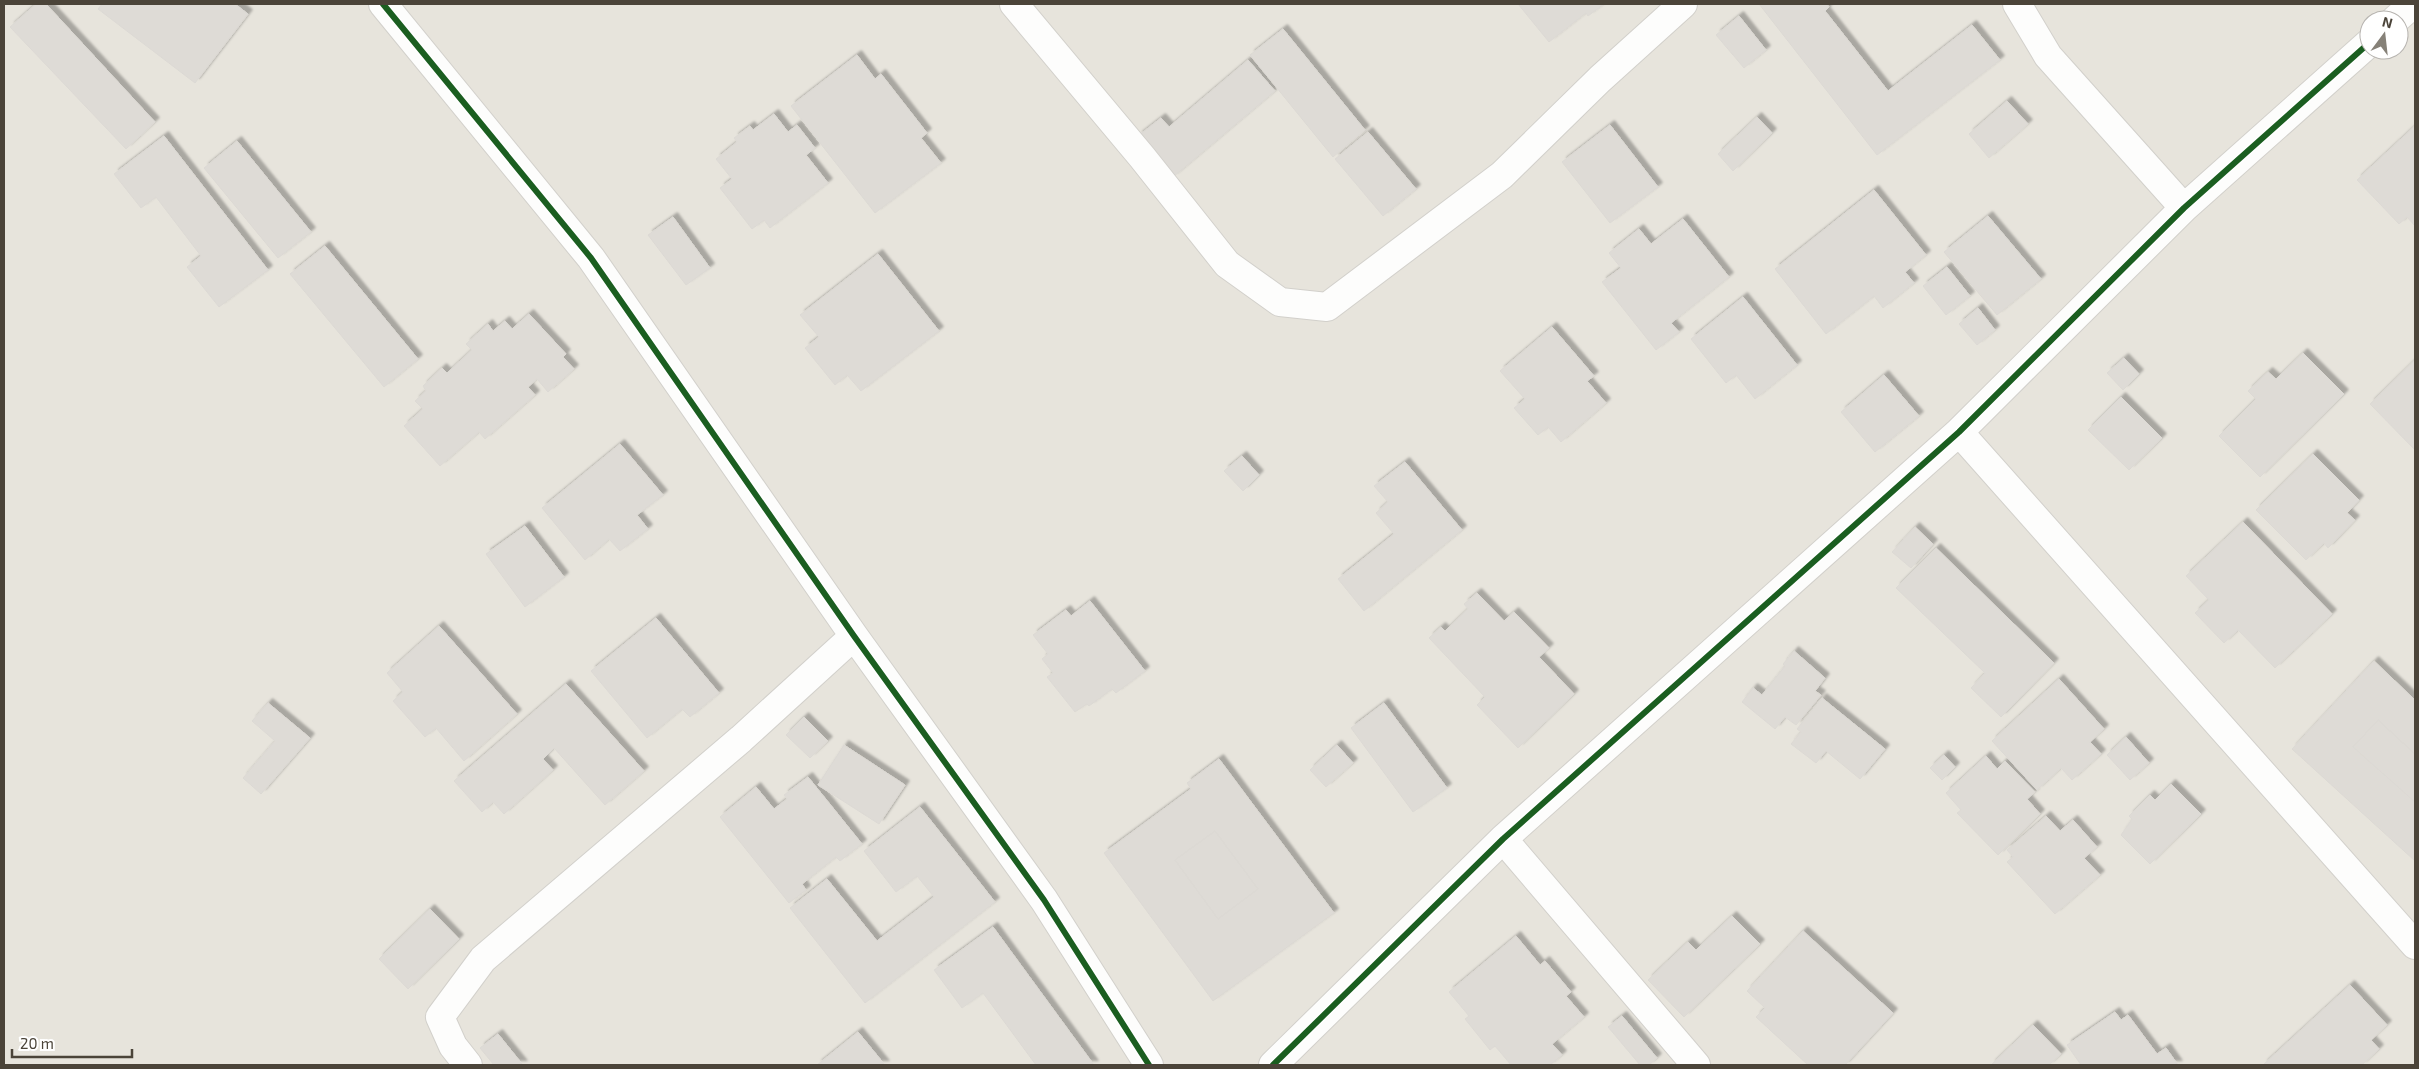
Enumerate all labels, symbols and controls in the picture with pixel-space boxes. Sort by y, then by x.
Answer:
north arrow [2359,10,2409,60]
text: N [2380,12,2395,31]
scale bar [12,1026,132,1058]
text: 20 m [20,1034,54,1052]

